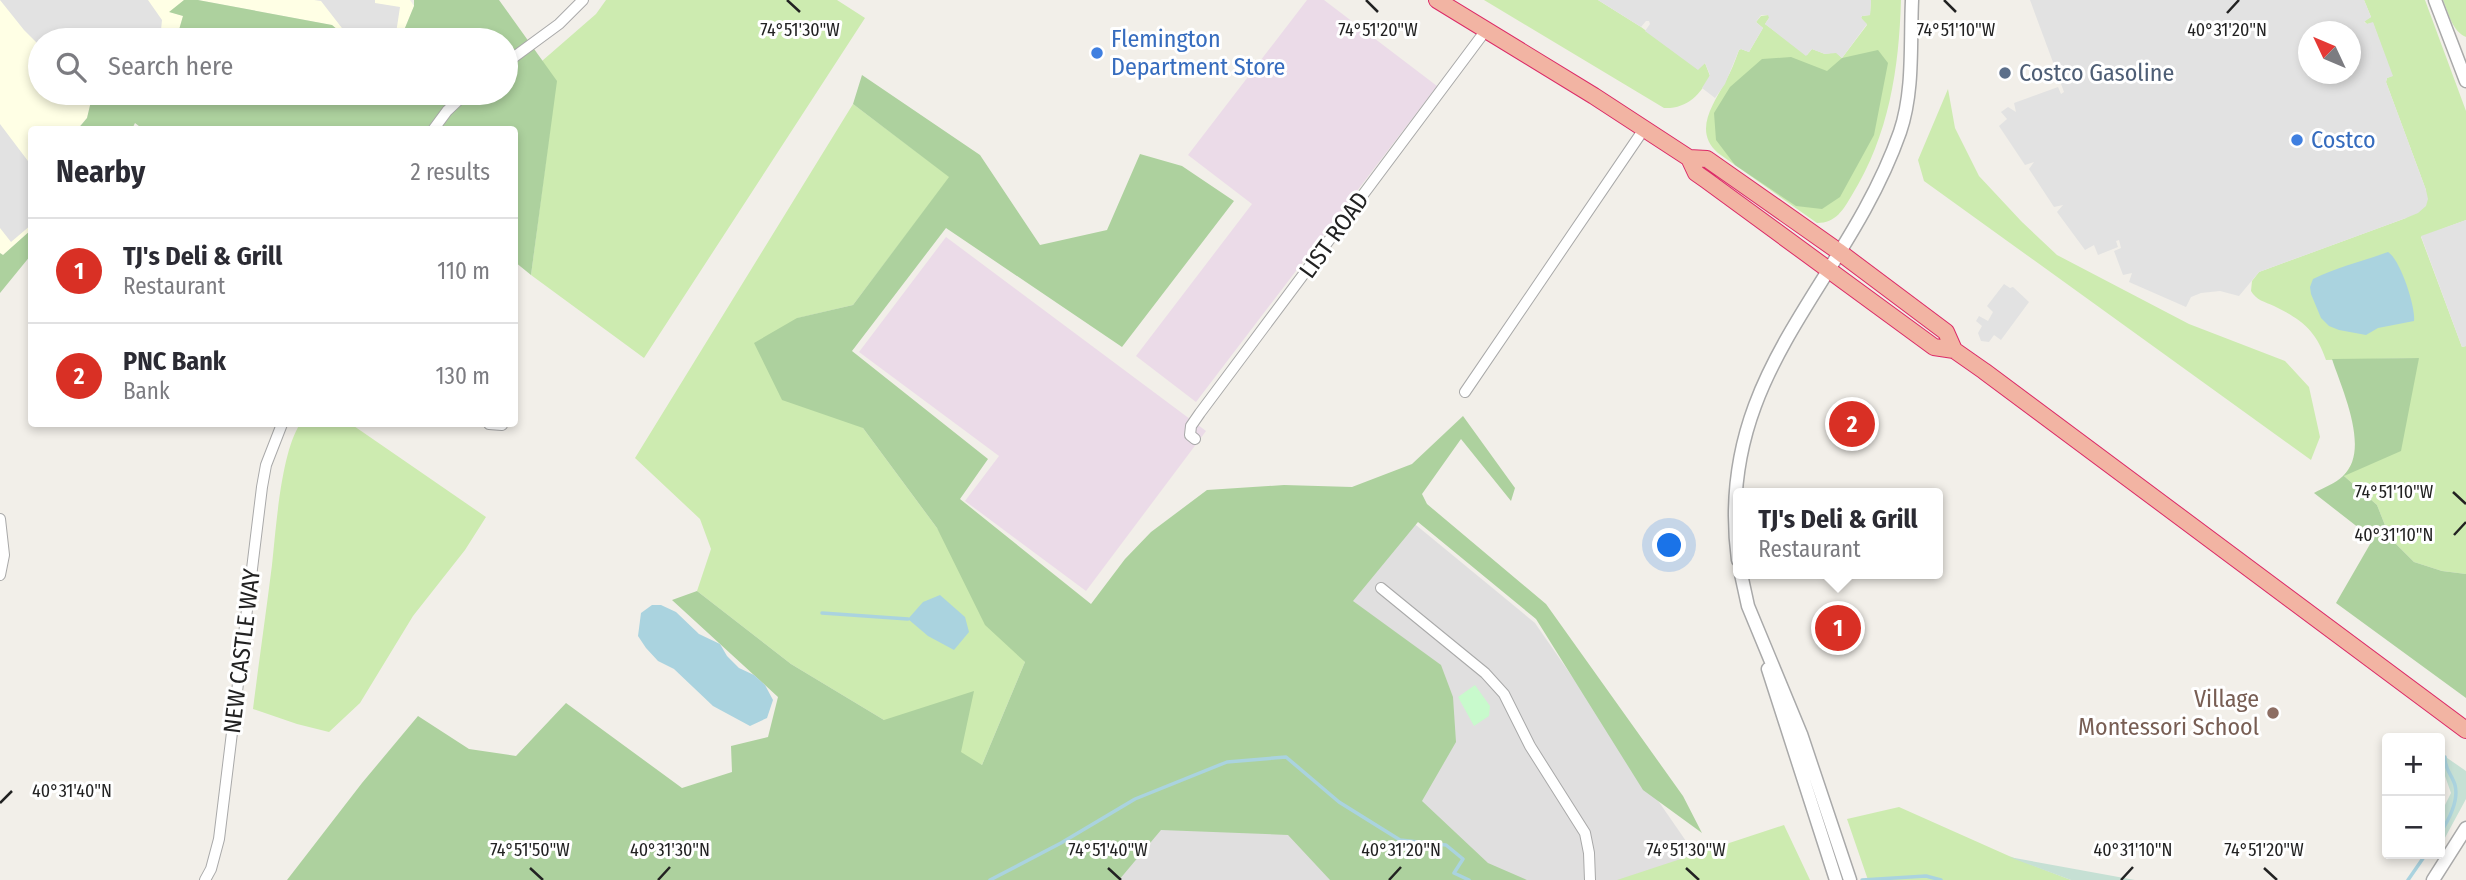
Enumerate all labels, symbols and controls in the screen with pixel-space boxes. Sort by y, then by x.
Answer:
text: 74°51'30"W [760,19,840,41]
text: 74°51'20"W [1338,19,1418,41]
text: 74°51'10"W [1917,19,1996,41]
text: 40°31'20"N [2187,19,2267,41]
north arrow [2298,21,2361,84]
place label: Flemington Department Store [1111,25,1285,81]
search box [28,28,518,105]
marker: Flemington Department Store [1089,45,1105,61]
icon: search [52,48,90,86]
text: Search here [108,51,233,82]
place label: Costco Gasoline [2019,59,2174,87]
marker: Costco Gasoline [1997,65,2013,81]
place label: Costco [2311,126,2376,154]
marker: Costco [2289,132,2305,148]
text: Nearby [56,154,145,190]
text: 2 results [410,158,490,186]
street label: LIST ROAD [1293,187,1375,283]
text: TJ's Deli & Grill [123,241,282,272]
text: 1 [74,257,84,285]
text: 110 m [437,257,490,285]
text: Restaurant [123,272,225,300]
text: PNC Bank [123,346,226,377]
text: 2 [74,362,84,390]
text: 130 m [436,362,490,390]
text: Bank [123,377,170,405]
pin: 2 [1829,398,1875,450]
text: 74°51'10"W [2355,481,2434,503]
popup [1733,488,1943,579]
text: TJ's Deli & Grill [1758,504,1918,535]
text: 40°31'10"N [2355,524,2433,546]
your location [1652,528,1686,562]
text: Restaurant [1758,535,1861,563]
street label: NEW CASTLE WAY [218,567,266,735]
pin: 1 [1815,602,1861,654]
place label: Village Montessori School [2078,685,2259,741]
marker: Village Montessori School [2265,705,2281,721]
map controls [2382,733,2445,859]
button: + [2382,733,2445,796]
text: 40°31'40"N [32,780,112,802]
button: − [2382,796,2445,859]
text: 74°51'50"W [490,839,570,861]
text: 40°31'30"N [630,839,710,861]
text: 74°51'40"W [1068,839,1148,861]
text: 40°31'20"N [1361,839,1441,861]
text: 74°51'30"W [1646,839,1726,861]
text: 40°31'10"N [2094,839,2172,861]
text: 74°51'20"W [2224,839,2304,861]

